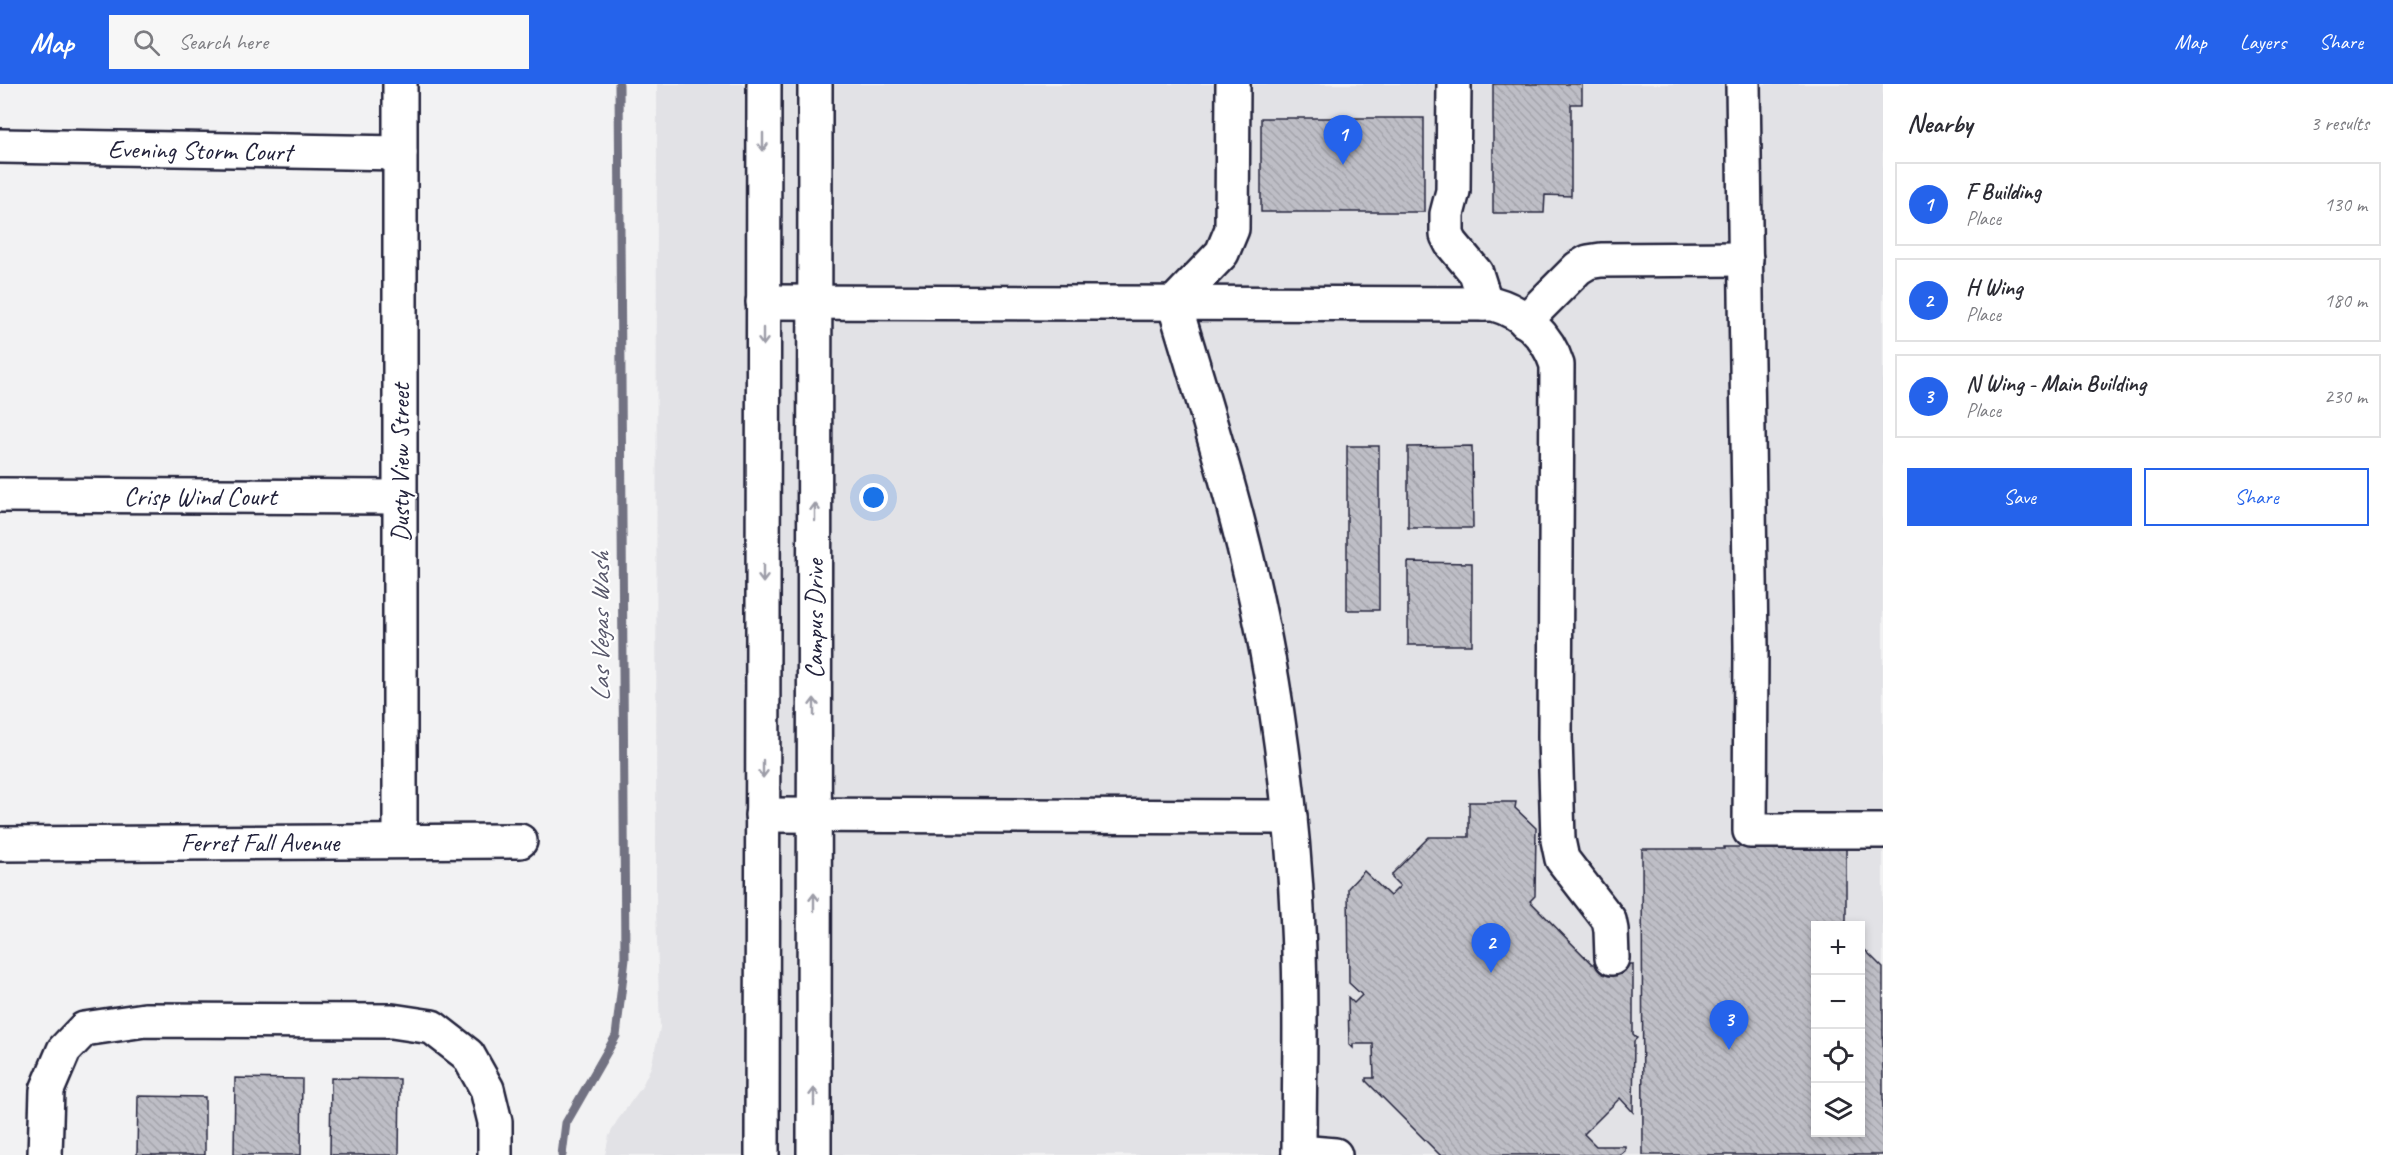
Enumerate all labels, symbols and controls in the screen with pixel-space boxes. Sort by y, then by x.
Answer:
search box [109,15,529,69]
text: Map [30,25,73,60]
icon: search [130,26,163,59]
text: Search here [178,28,268,56]
text: Map [2174,29,2207,55]
text: Layers [2240,29,2286,55]
text: Share [2319,29,2363,55]
text: Nearby [1907,107,1972,140]
text: 3 results [2310,111,2369,136]
pin: 1 [1324,116,1362,165]
street label: Evening Storm Court [108,132,296,169]
one-way arrow [758,132,769,152]
text: F Building [1966,178,2041,206]
text: 1 [1924,192,1933,217]
text: 130 m [2324,192,2367,217]
text: Place [1966,206,2001,231]
text: H Wing [1966,274,2022,302]
text: 2 [1924,288,1933,313]
text: 180 m [2324,288,2367,313]
text: Place [1966,302,2001,327]
one-way arrow [757,327,769,347]
text: N Wing - Main Building [1966,370,2146,398]
street label: Dusty View Street [384,381,417,542]
text: 3 [1924,384,1933,409]
text: 230 m [2324,384,2367,409]
text: Place [1966,398,2001,423]
button: Save [1907,468,2132,526]
button: Share [2144,468,2369,526]
street label: Crisp Wind Court [124,480,279,513]
your location [859,483,888,512]
one-way arrow [809,502,821,522]
water label: Las Vegas Wash [583,551,617,702]
street label: Campus Drive [798,557,831,679]
one-way arrow [757,564,769,584]
one-way arrow [808,697,820,717]
one-way arrow [757,759,768,779]
street label: Ferret Fall Avenue [181,826,341,859]
one-way arrow [808,892,820,912]
map controls [1811,921,1865,1137]
button: + [1811,921,1865,975]
pin: 2 [1472,924,1510,973]
button: − [1811,975,1865,1029]
pin: 3 [1710,1000,1748,1050]
button: locate [1811,1029,1865,1083]
button: layers [1811,1083,1865,1137]
one-way arrow [808,1087,820,1107]

